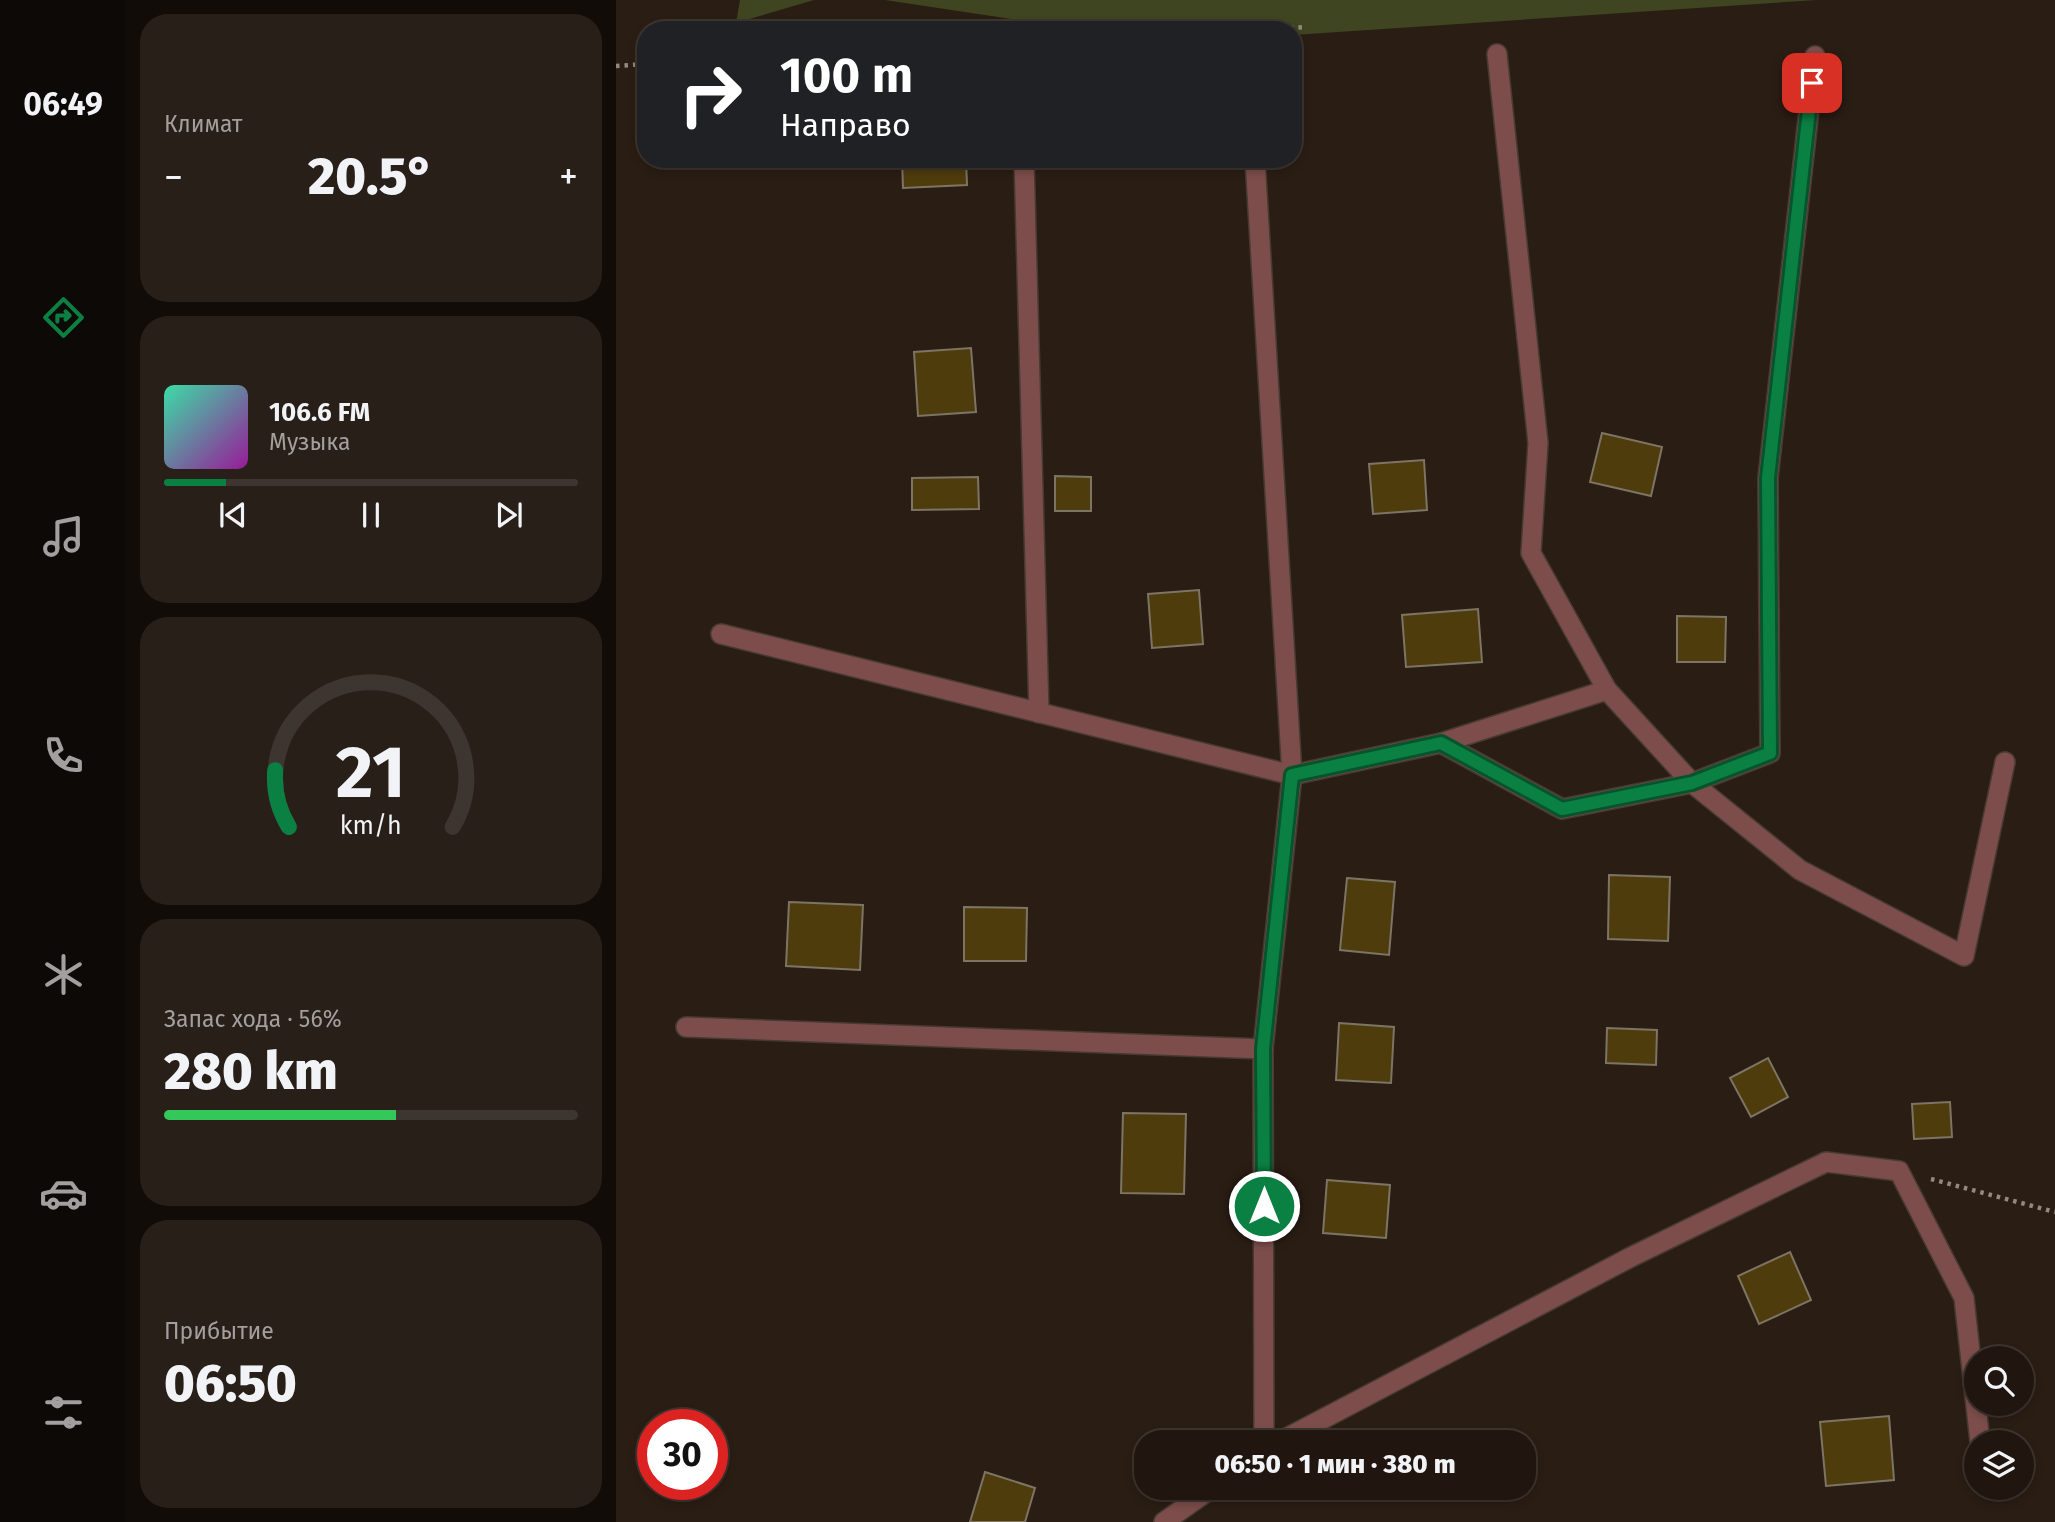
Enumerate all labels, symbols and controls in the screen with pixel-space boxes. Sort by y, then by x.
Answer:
text: 100 m [780,46,913,105]
icon: right [665,49,756,140]
pin [1782,53,1842,113]
icon: arrive [1793,64,1831,102]
text: 06:49 [23,85,103,123]
text: Направо [780,106,911,144]
text: Климат [164,110,242,138]
text: 20.5° [308,145,434,208]
text: − [164,154,183,200]
text: + [559,154,578,200]
icon: directions [39,293,88,342]
text: 106.6 FM [269,397,370,428]
text: Музыка [269,428,350,456]
icon: previous [214,496,252,534]
icon: pause [352,496,390,534]
icon: next [490,496,528,534]
icon: music [39,512,88,561]
text: 21 [336,729,406,816]
icon: phone [39,731,88,780]
text: km/h [340,811,402,841]
icon: climate [39,950,88,999]
text: Запас хода · 56% [164,1005,342,1033]
text: 280 km [164,1040,338,1103]
icon: car [39,1169,88,1218]
position arrow [1227,1169,1301,1243]
text: Прибытие [164,1317,274,1345]
map controls [1964,1346,2034,1500]
button: search [1964,1346,2034,1416]
text: 06:50 [164,1352,297,1415]
icon: filters [39,1388,88,1437]
speed limit sign: 30 [637,1409,728,1500]
button: layers [1964,1430,2034,1500]
text: 06:50 · 1 мин · 380 m [1214,1449,1456,1480]

